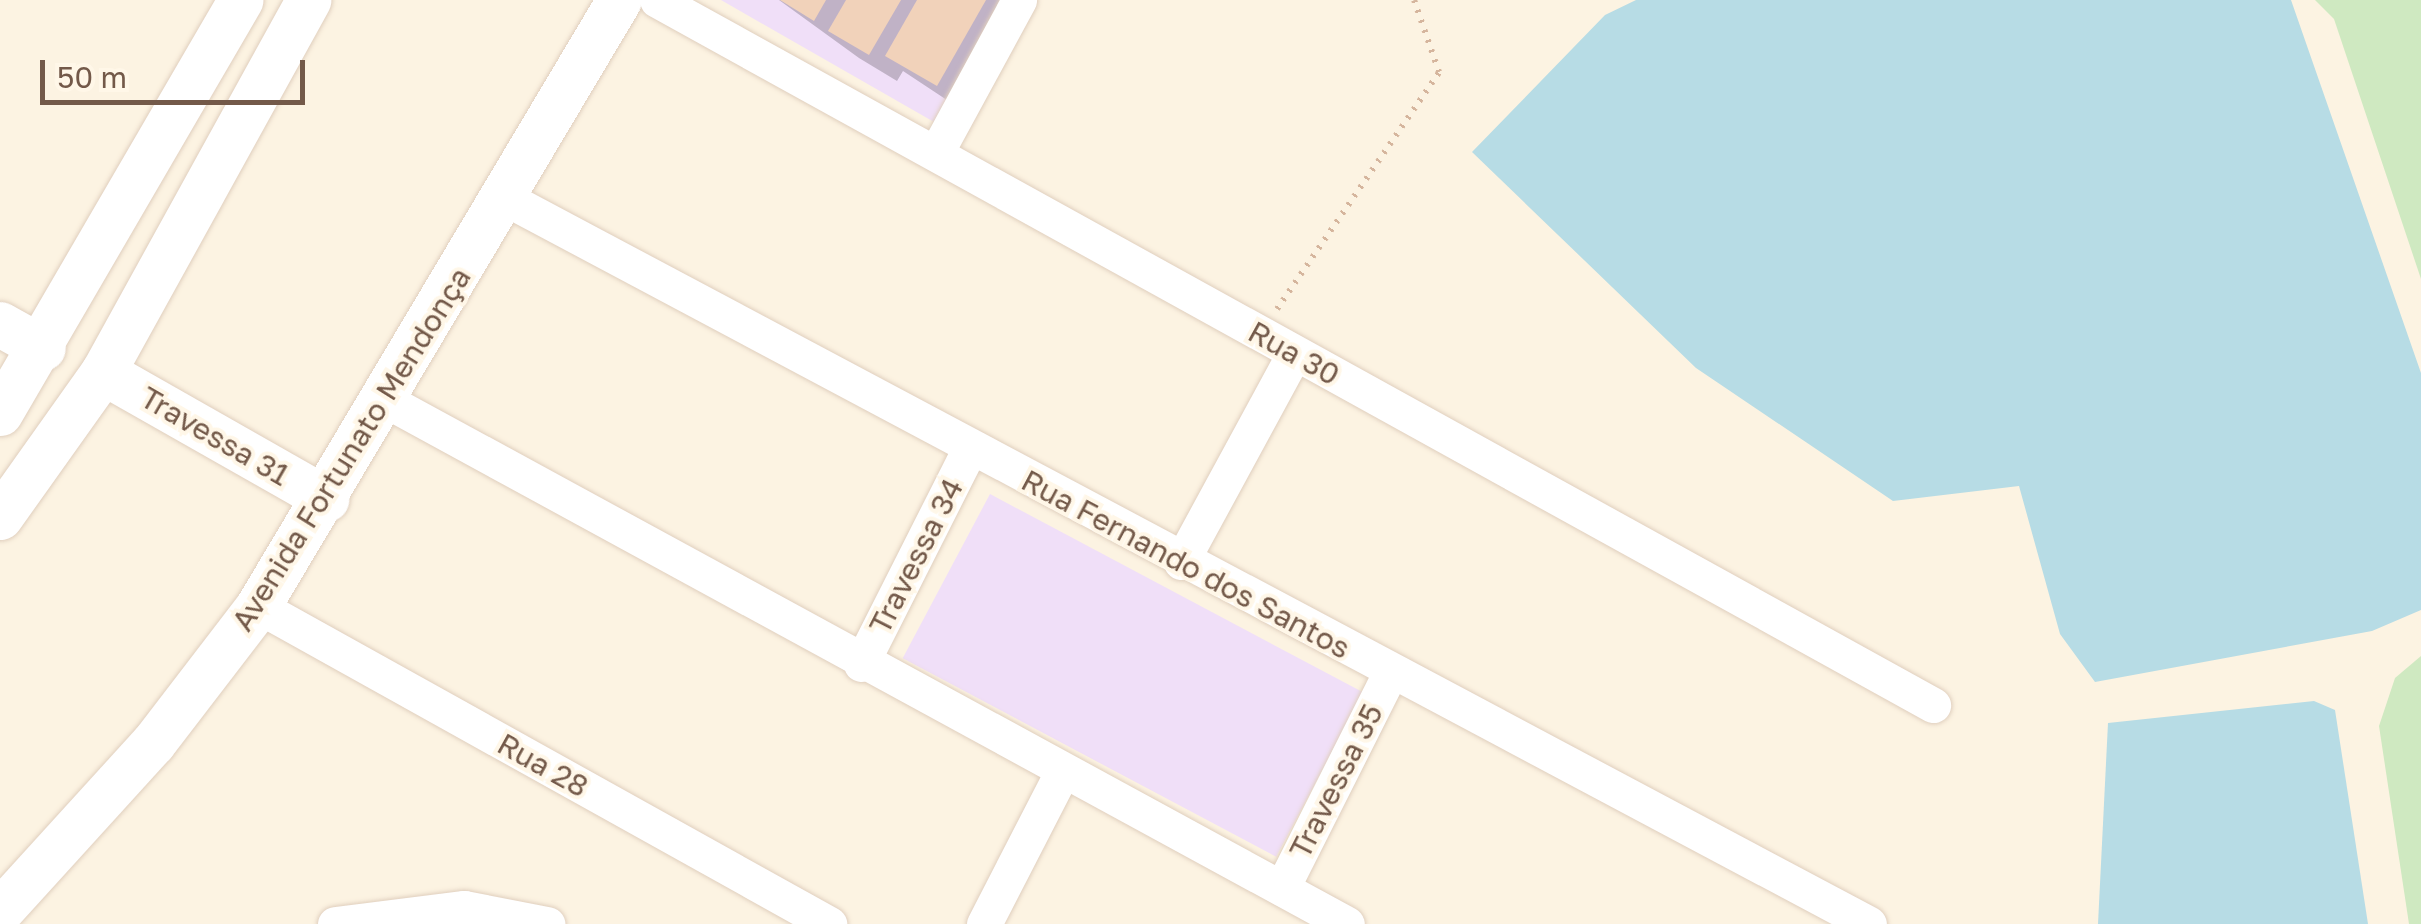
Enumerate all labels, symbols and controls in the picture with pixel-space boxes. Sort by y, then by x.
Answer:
scale bar [45,40,310,102]
text: 50 m [57,59,127,95]
street label: Avenida Fortunato Mendonça [224,261,478,637]
street label: Rua 30 [1242,313,1346,393]
street label: Travessa 31 [134,379,296,493]
street label: Rua Fernando dos Santos [1016,462,1356,666]
street label: Travessa 34 [862,472,970,640]
street label: Travessa 35 [1282,698,1390,864]
street label: Rua 28 [491,725,595,805]

